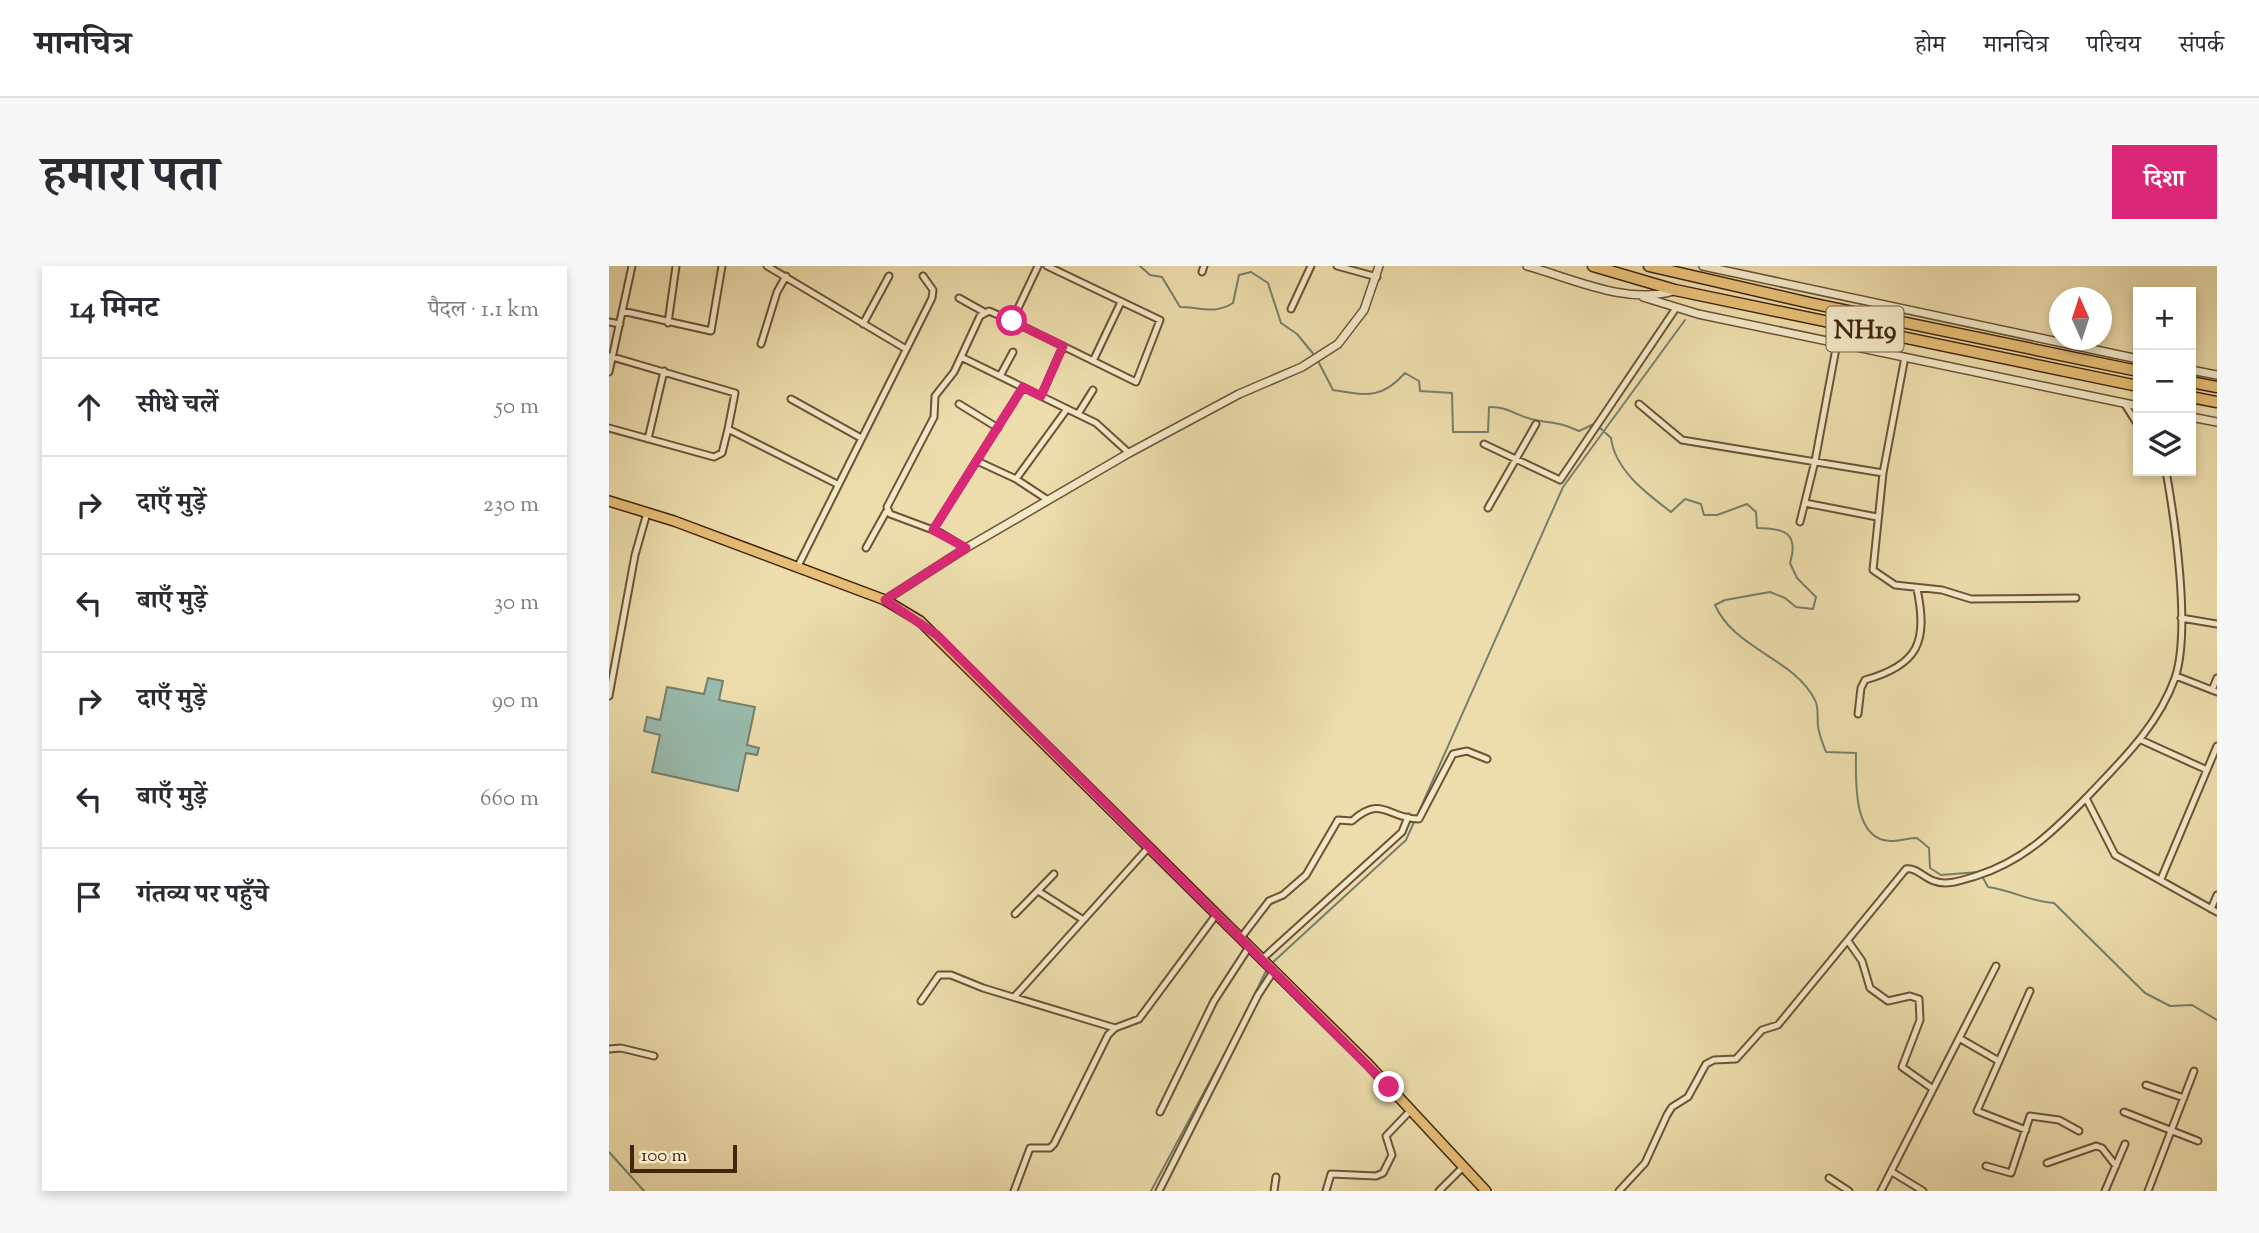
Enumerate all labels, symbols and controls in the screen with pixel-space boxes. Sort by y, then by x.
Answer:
text: मानचित्र [35,22,131,70]
text: होम [1915,29,1945,63]
text: मानचित्र [1983,29,2049,63]
text: परिचय [2087,29,2141,63]
text: संपर्क [2179,29,2224,63]
text: हमारा पता [42,143,219,213]
button: दिशा [2112,145,2217,219]
north arrow [2049,287,2112,350]
map controls [2133,287,2196,476]
button: + [2133,287,2196,350]
text: 14 मिनट [70,288,159,331]
text: पैदल · 1.1 km [428,294,539,327]
route start [996,305,1027,336]
road number: NH19 [1827,306,1903,352]
button: − [2133,350,2196,413]
text: सीधे चलें [137,387,218,424]
icon: ahead [70,388,108,426]
text: 50 m [495,391,539,424]
button: layers [2133,413,2196,476]
text: दाएँ मुड़ें [137,485,206,522]
icon: right [70,486,108,524]
text: 230 m [483,489,539,522]
text: बाएँ मुड़ें [137,583,207,620]
icon: left [70,584,108,622]
text: 30 m [494,587,539,620]
text: दाएँ मुड़ें [137,681,206,718]
icon: right [70,682,108,720]
text: 90 m [492,685,539,718]
text: बाएँ मुड़ें [137,779,207,816]
icon: left [70,780,108,818]
text: 660 m [480,783,539,816]
text: गंतव्य पर पहुँचे [137,877,268,914]
icon: arrive [70,878,108,916]
route end [1373,1071,1404,1102]
scale bar [630,1142,737,1174]
text: 100 m [641,1143,687,1170]

